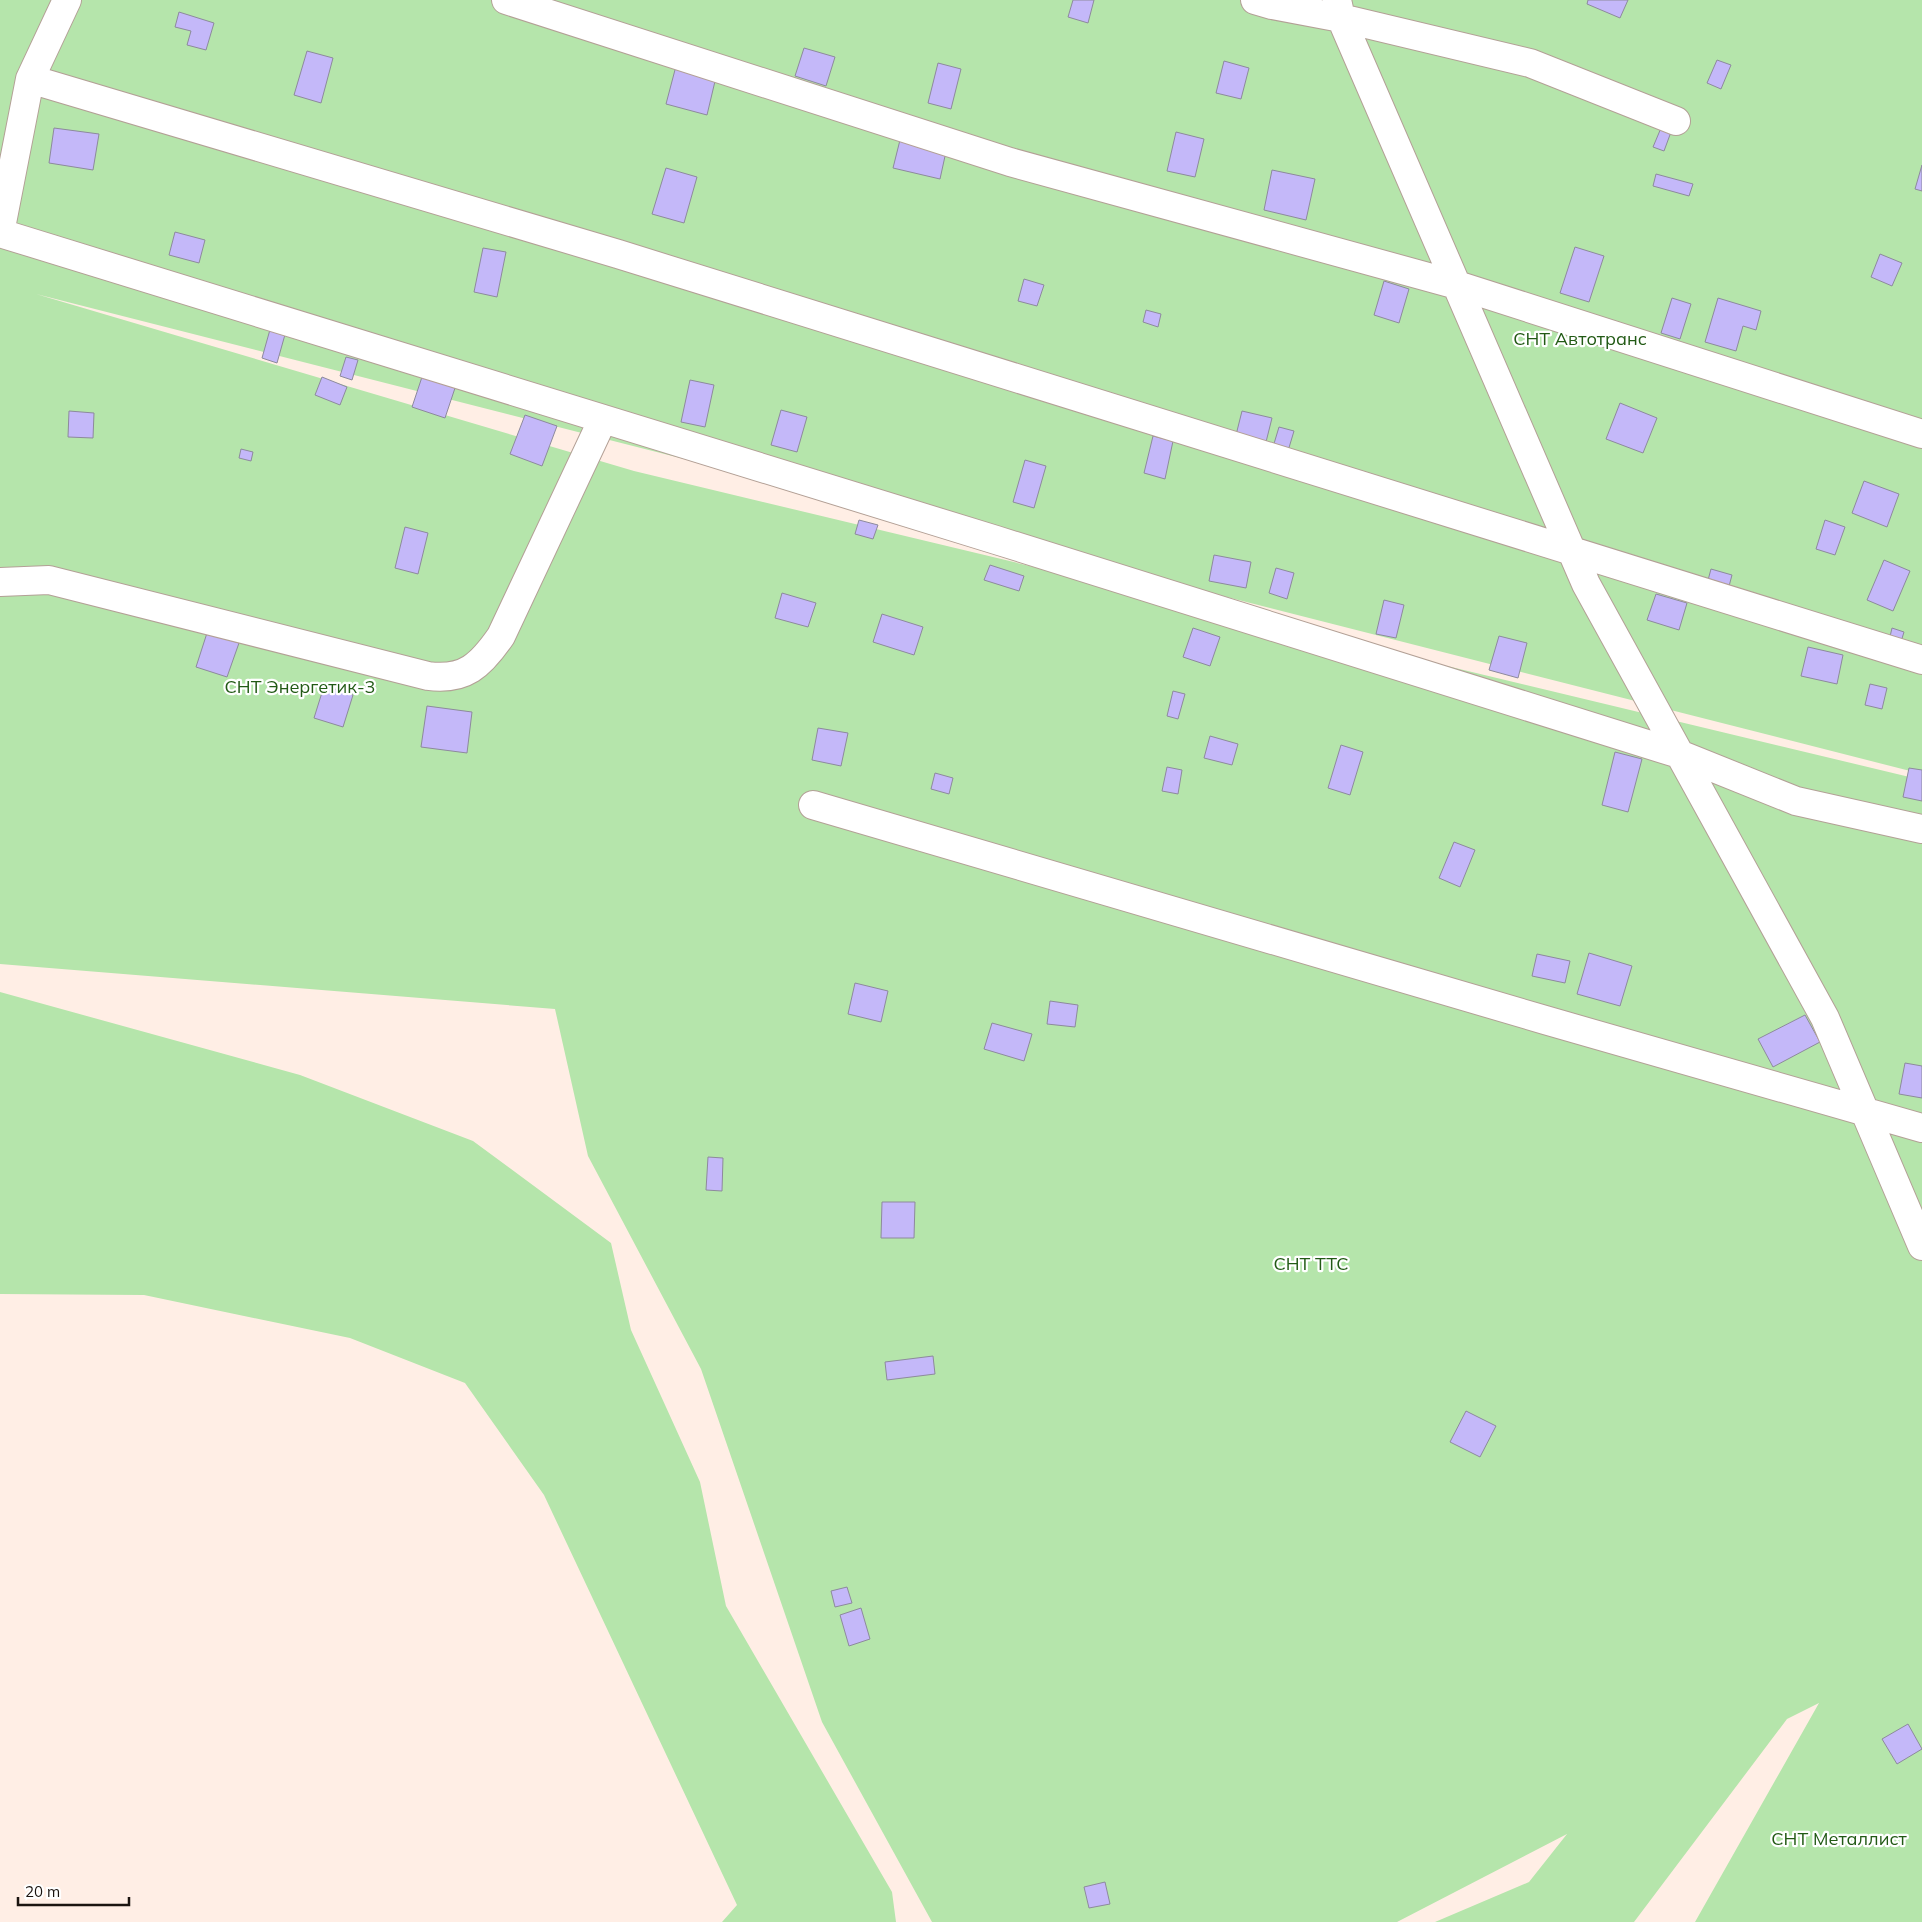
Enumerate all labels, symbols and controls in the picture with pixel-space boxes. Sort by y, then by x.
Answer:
park label: СНТ Автотранс [1513,327,1647,350]
park label: СНТ Энергетик-3 [225,675,375,698]
park label: СНТ ТТС [1273,1252,1349,1275]
park label: СНТ Металлист [1771,1827,1907,1850]
scale bar [18,1874,129,1906]
text: 20 m [25,1882,60,1901]

